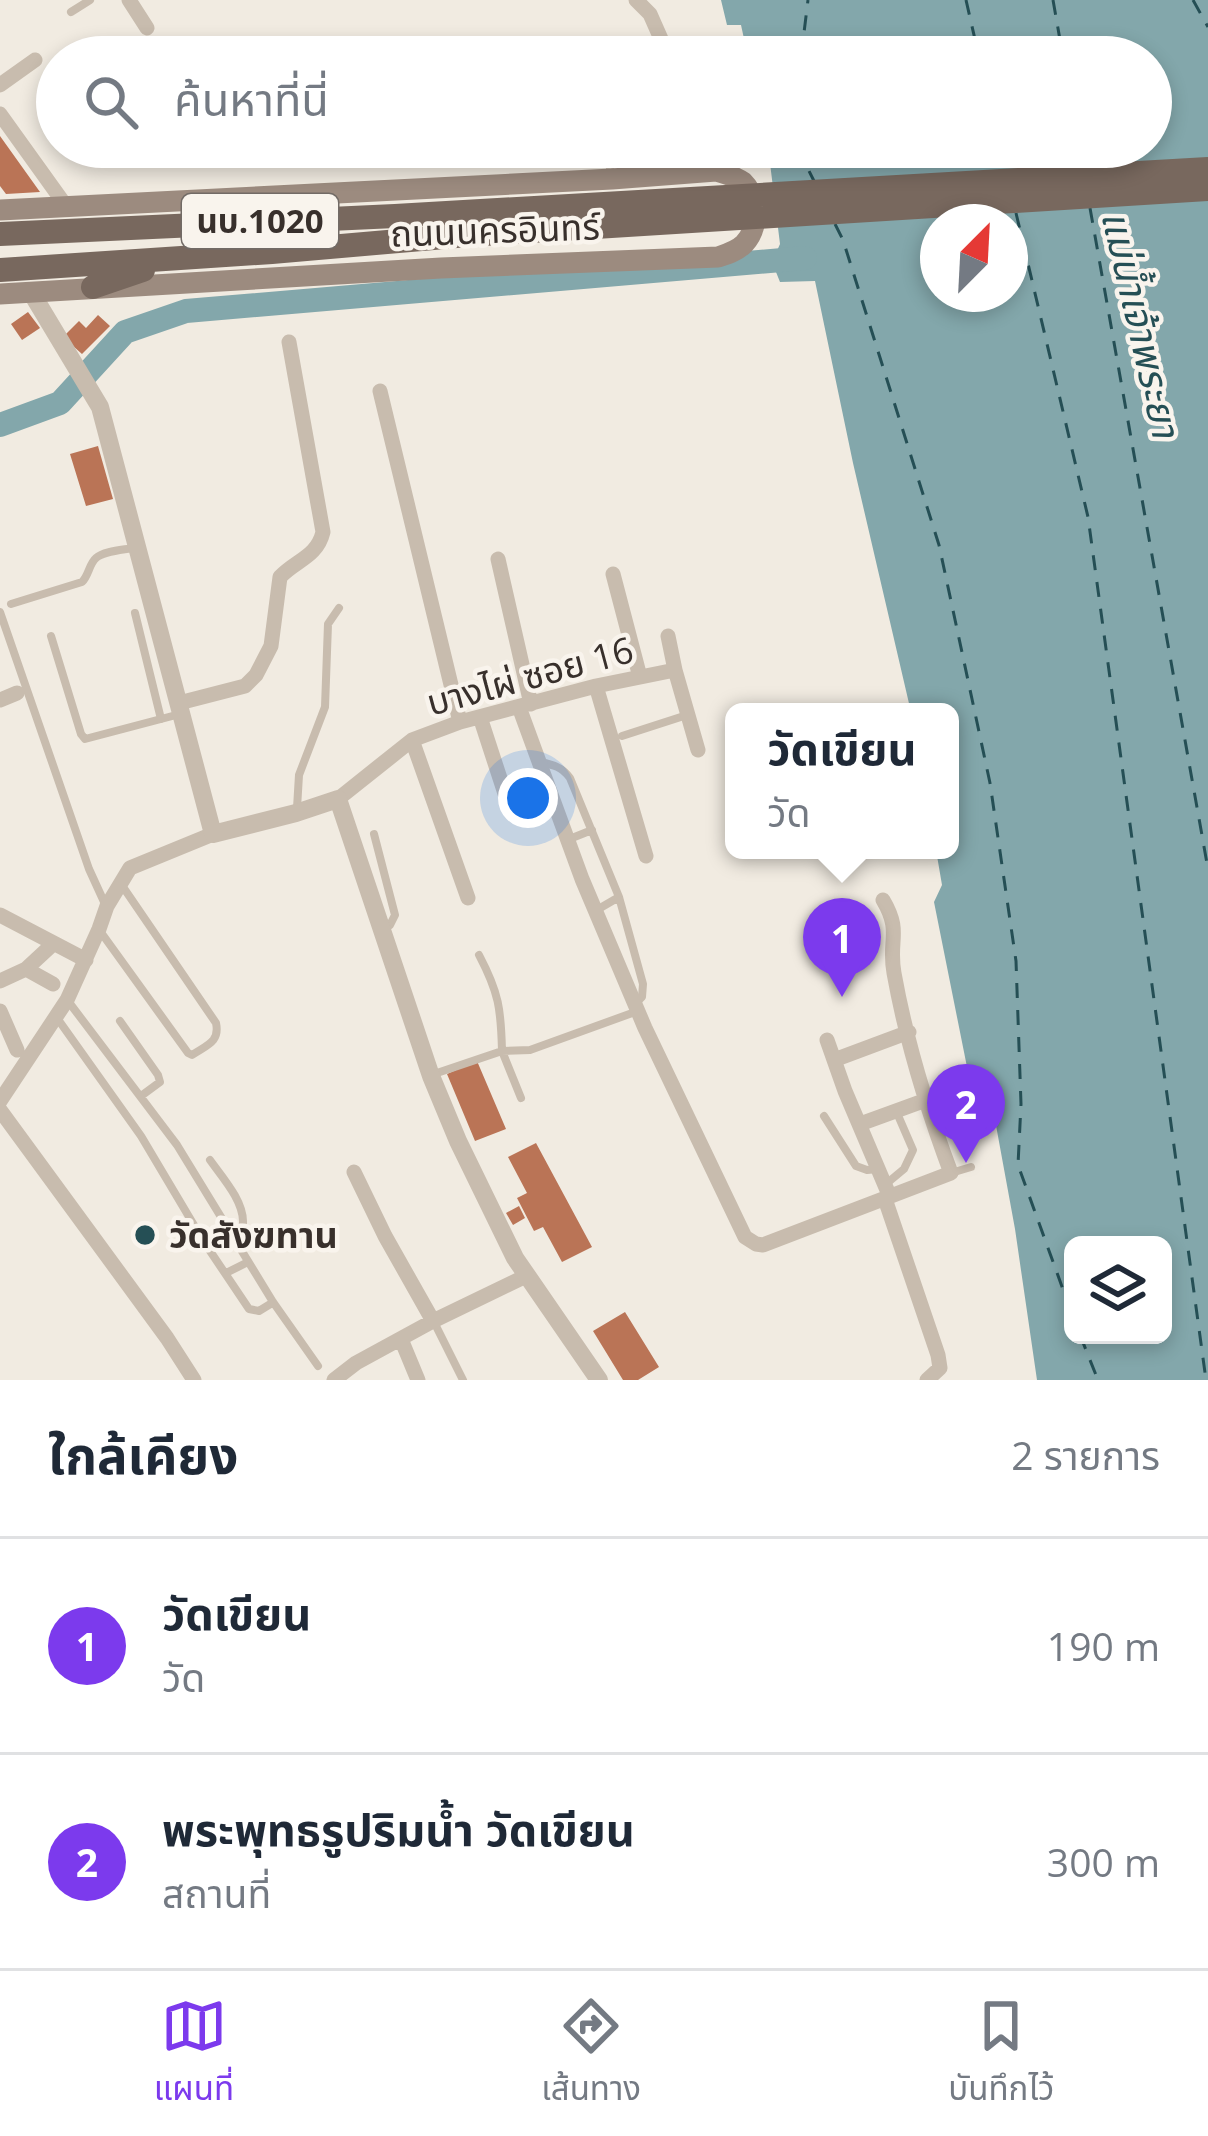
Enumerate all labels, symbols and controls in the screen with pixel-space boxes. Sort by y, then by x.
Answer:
search box [36,36,1172,168]
text: ค้นหาที่นี่ [174,68,329,129]
icon: search [78,69,144,135]
road number: นบ.1020 [182,194,338,248]
street label: ถนนนครอินทร์ [389,201,602,258]
north arrow [920,204,1028,312]
water label: แม่น้ำเจ้าพระยา [1091,205,1195,444]
street label: บางไผ่ ซอย 16 [421,624,639,727]
popup [725,703,959,859]
text: วัดเขียน [767,717,917,778]
your location [498,768,558,828]
text: วัด [767,785,811,838]
pin: 1 [803,898,881,997]
pin: 2 [927,1064,1005,1163]
place label: วัดสังฆทาน [169,1210,338,1259]
marker: วัดสังฆทาน [132,1222,158,1248]
map controls [1064,1236,1172,1344]
button: layers [1064,1236,1172,1344]
text: ใกล้เคียง [48,1419,238,1489]
text: 2 รายการ [1011,1428,1160,1481]
text: วัดเขียน [162,1582,311,1643]
text: 1 [76,1619,98,1672]
text: 190 m [1047,1619,1160,1672]
text: วัด [162,1650,205,1703]
text: พระพุทธรูปริมน้ำ วัดเขียน [162,1798,635,1859]
text: 2 [76,1835,98,1888]
text: 300 m [1047,1835,1160,1888]
text: สถานที่ [162,1866,271,1919]
tab: แผนที่ [154,1993,234,2115]
tab: เส้นทาง [541,1993,641,2115]
tab: บันทึกไว้ [948,1993,1054,2115]

